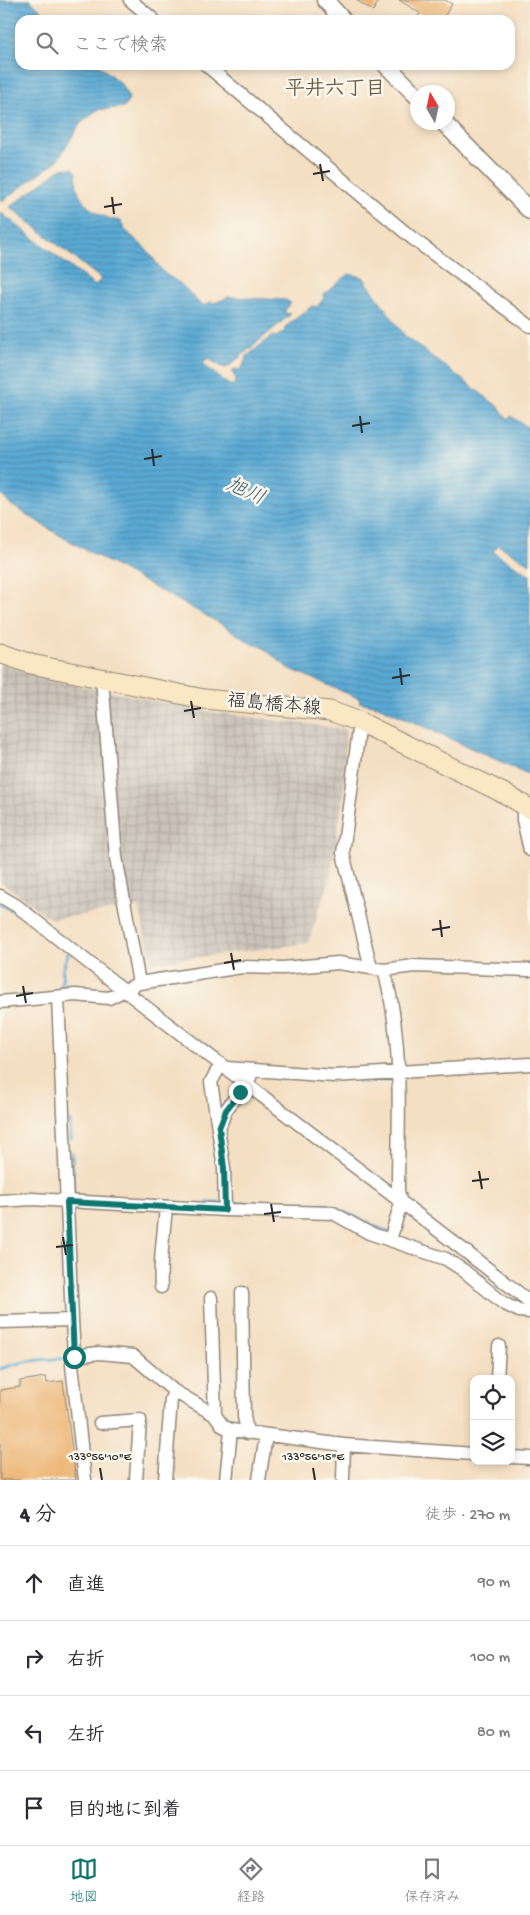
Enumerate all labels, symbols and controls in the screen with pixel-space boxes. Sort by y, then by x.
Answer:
search box [15,15,515,70]
icon: search [33,29,61,57]
text: ここで検索 [73,35,168,58]
district label: 平井六丁目 [285,77,385,102]
north arrow [410,85,455,130]
water label: 旭川 [222,473,268,512]
street label: 福島橋本線 [226,689,322,722]
route end [229,1081,252,1104]
route start [63,1346,86,1369]
map controls [470,1375,515,1465]
button: locate [470,1375,515,1420]
button: layers [470,1420,515,1465]
text: 133°56'10"E [68,1451,132,1465]
text: 133°56'15"E [281,1451,344,1465]
text: 4 分 [20,1504,56,1529]
text: 徒歩 · 270 m [425,1507,510,1526]
icon: ahead [20,1569,48,1597]
text: 90 m [478,1574,510,1593]
text: 直進 [67,1575,105,1598]
icon: right [20,1644,48,1672]
text: 100 m [470,1649,510,1668]
text: 右折 [67,1650,105,1673]
icon: left [20,1719,48,1747]
text: 80 m [477,1724,510,1743]
text: 左折 [67,1725,105,1748]
icon: arrive [20,1794,48,1822]
text: 目的地に到着 [67,1800,181,1823]
tab: 地図 [70,1855,98,1907]
tab: 経路 [237,1855,265,1907]
tab: 保存済み [404,1855,460,1907]

